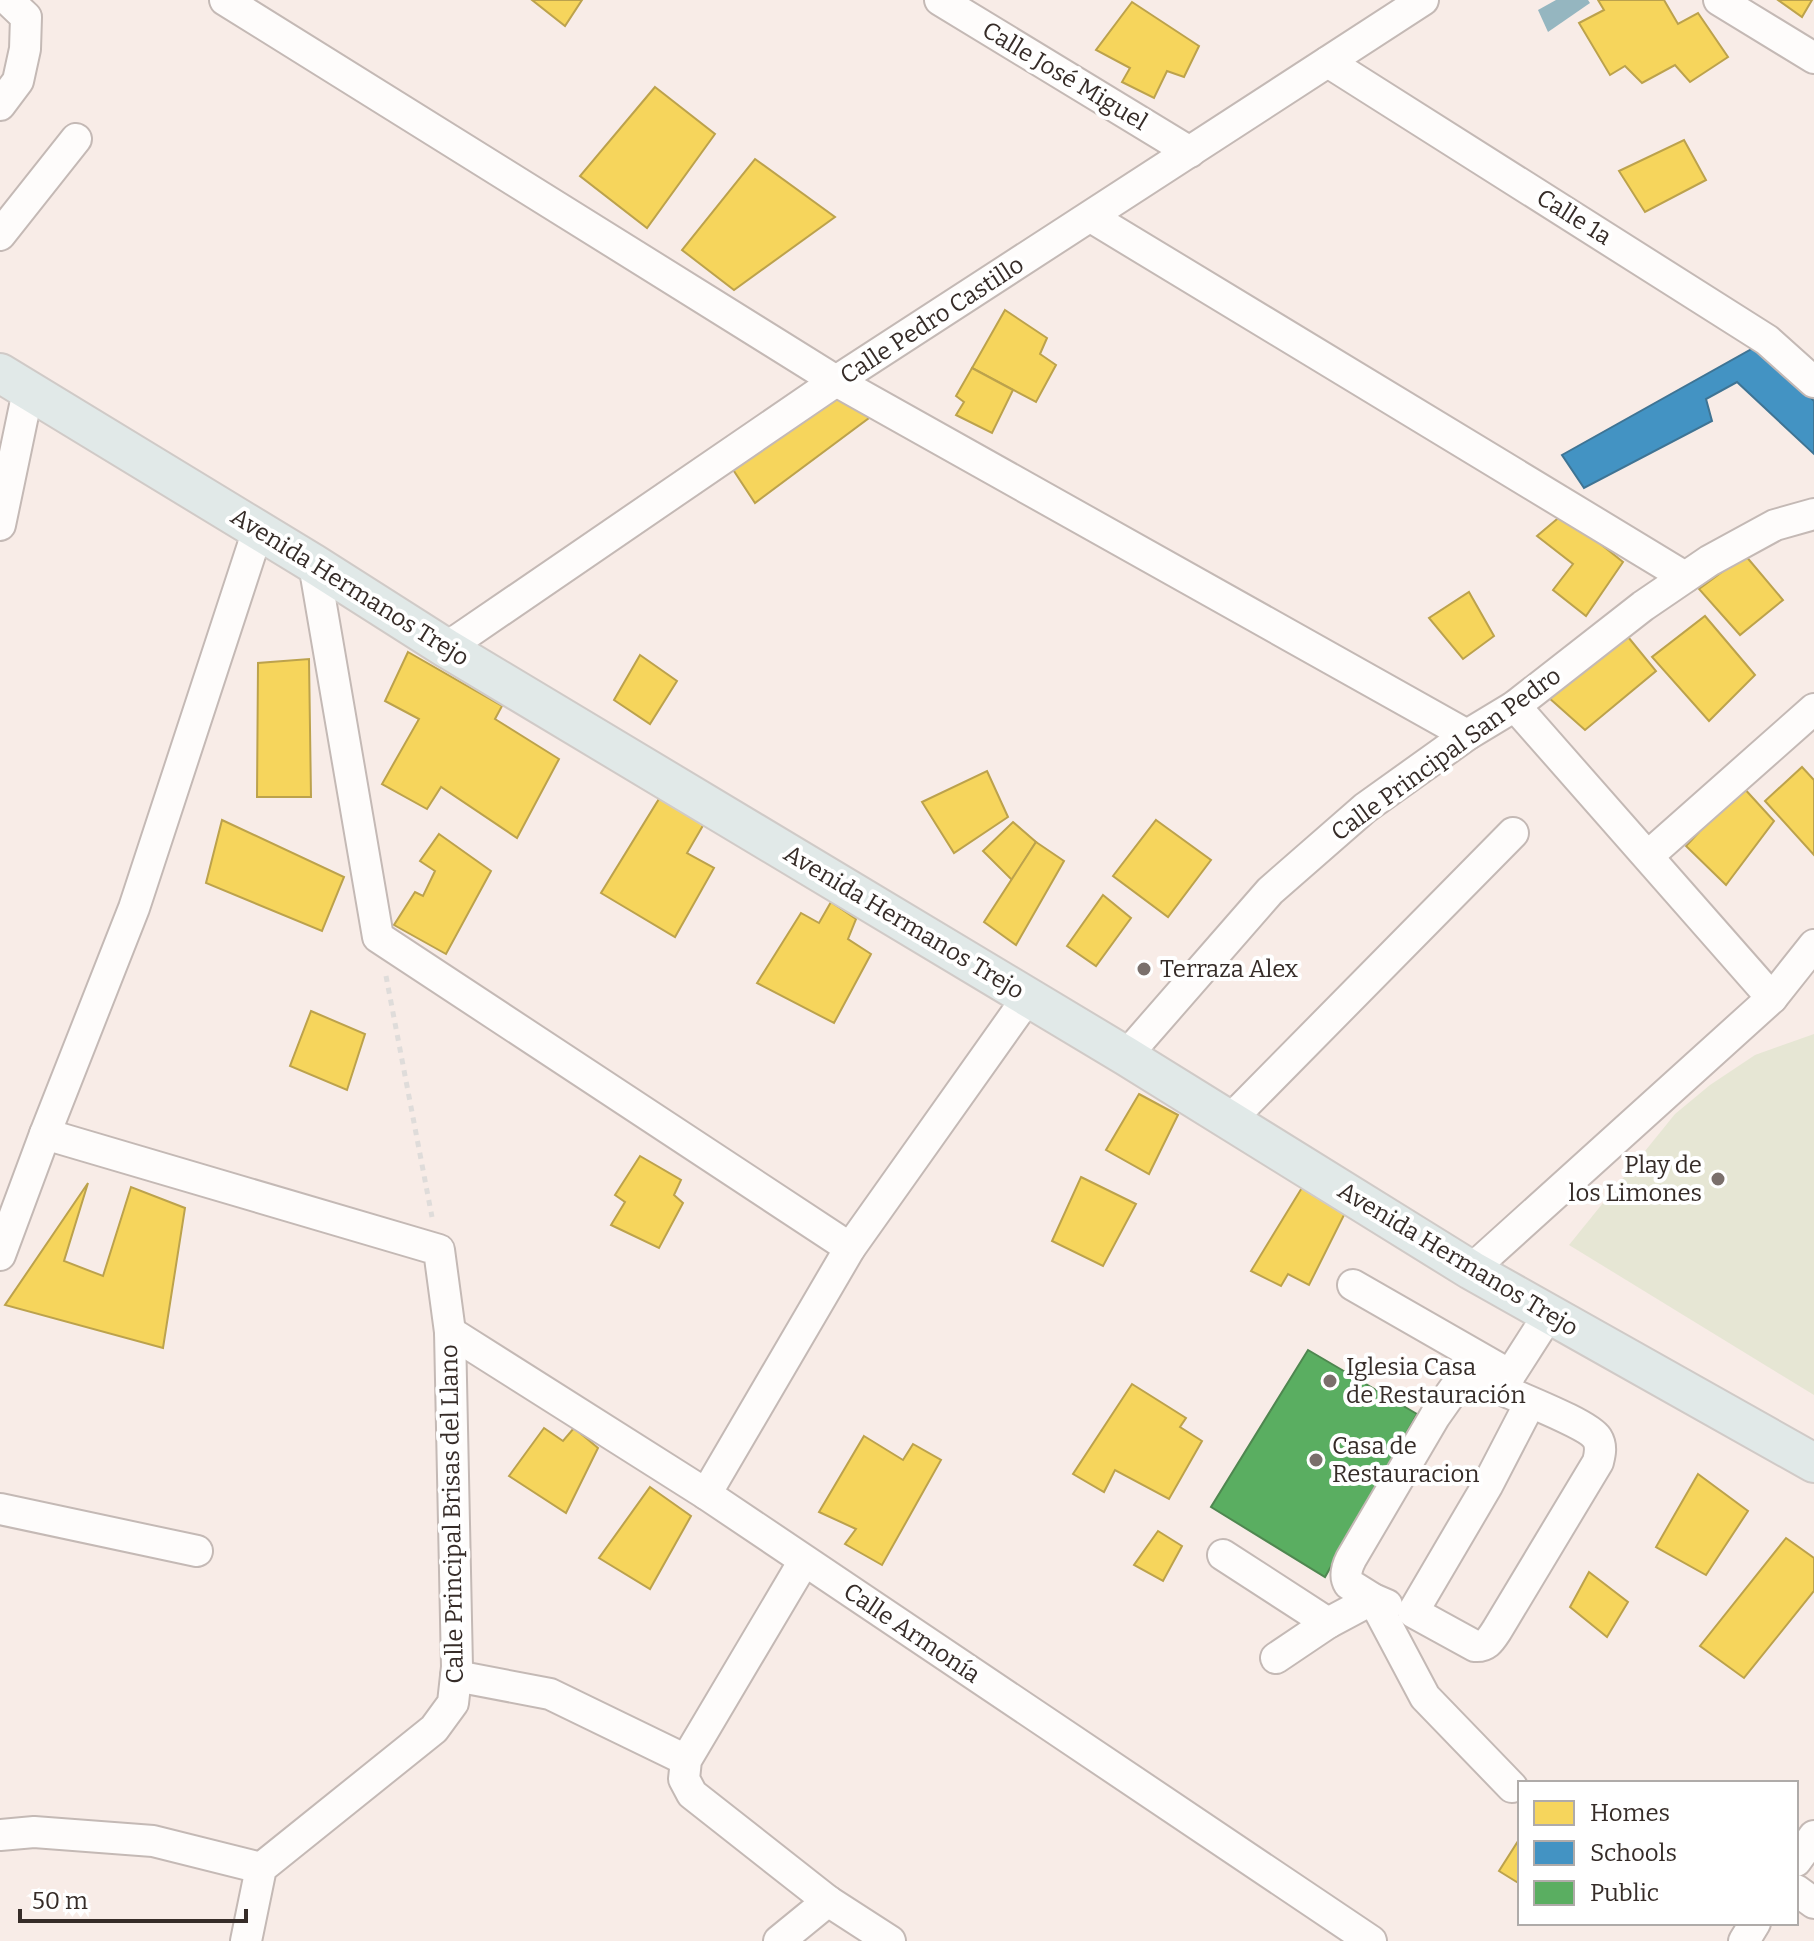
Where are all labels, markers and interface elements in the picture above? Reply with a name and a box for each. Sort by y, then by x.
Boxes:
street label: Calle José Miguel [977,16,1153,136]
street label: Calle 1a [1531,183,1617,251]
street label: Calle Pedro Castillo [835,250,1029,390]
street label: Avenida Hermanos Trejo [226,502,474,672]
street label: Calle Principal San Pedro [1326,661,1566,847]
street label: Avenida Hermanos Trejo [779,839,1029,1005]
place label: Terraza Alex [1160,955,1298,983]
marker: Terraza Alex [1135,960,1153,978]
place label: Play de los Limones [1569,1151,1702,1207]
marker: Play de los Limones [1709,1170,1727,1188]
street label: Avenida Hermanos Trejo [1333,1176,1583,1342]
street label: Calle Principal Brisas del Llano [435,1344,469,1684]
place label: Iglesia Casa de Restauración [1346,1353,1526,1409]
marker: Iglesia Casa de Restauración [1321,1372,1339,1390]
place label: Casa de Restauracion [1332,1432,1479,1488]
marker: Casa de Restauracion [1307,1451,1325,1469]
street label: Calle Armonía [838,1577,986,1689]
legend [1518,1781,1798,1925]
text: Homes [1590,1799,1670,1827]
text: Schools [1590,1839,1677,1867]
scale bar [20,1873,246,1923]
text: Public [1590,1879,1659,1907]
text: 50 m [32,1887,88,1915]

